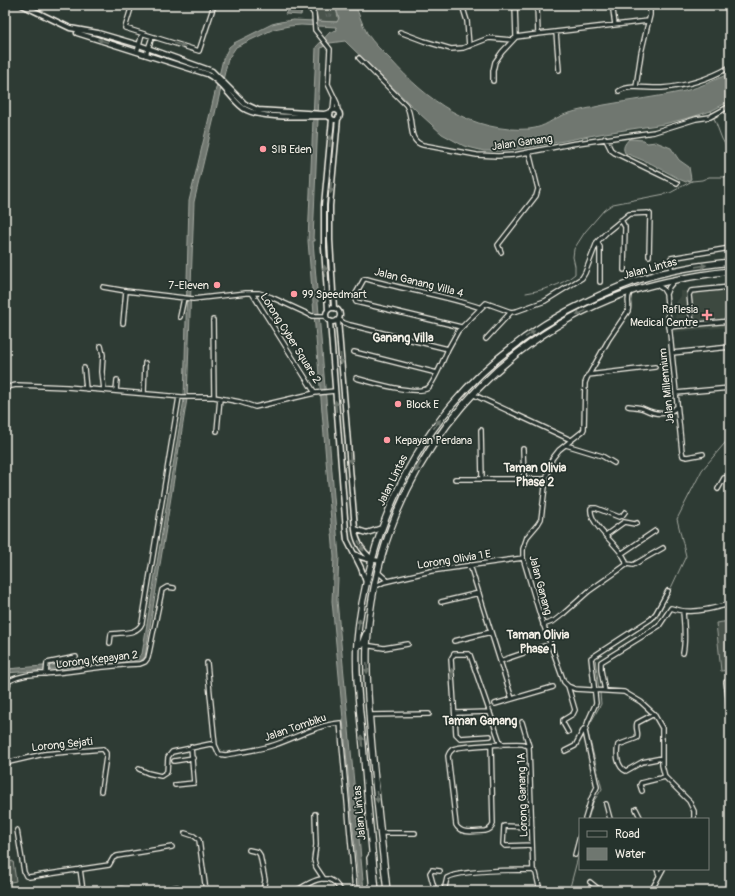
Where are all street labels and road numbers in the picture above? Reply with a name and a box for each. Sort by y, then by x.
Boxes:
street label: Jalan Ganang [491,132,554,153]
street label: Jalan Lintas [622,255,678,282]
street label: Jalan Ganang Villa 4 [373,265,465,300]
street label: Lorong Cyber Square 2 [257,291,324,386]
street label: Jalan Millennium [656,347,677,424]
street label: Jalan Lintas [375,453,410,508]
street label: Lorong Olivia 1 E [416,547,492,572]
street label: Jalan Ganang [526,554,555,617]
street label: Lorong Kepayan 2 [55,648,139,671]
street label: Jalan Tombiku [262,711,328,744]
street label: Lorong Sejati [31,735,93,754]
street label: Lorong Ganang 1A [515,753,530,837]
street label: Jalan Lintas [351,785,368,841]

